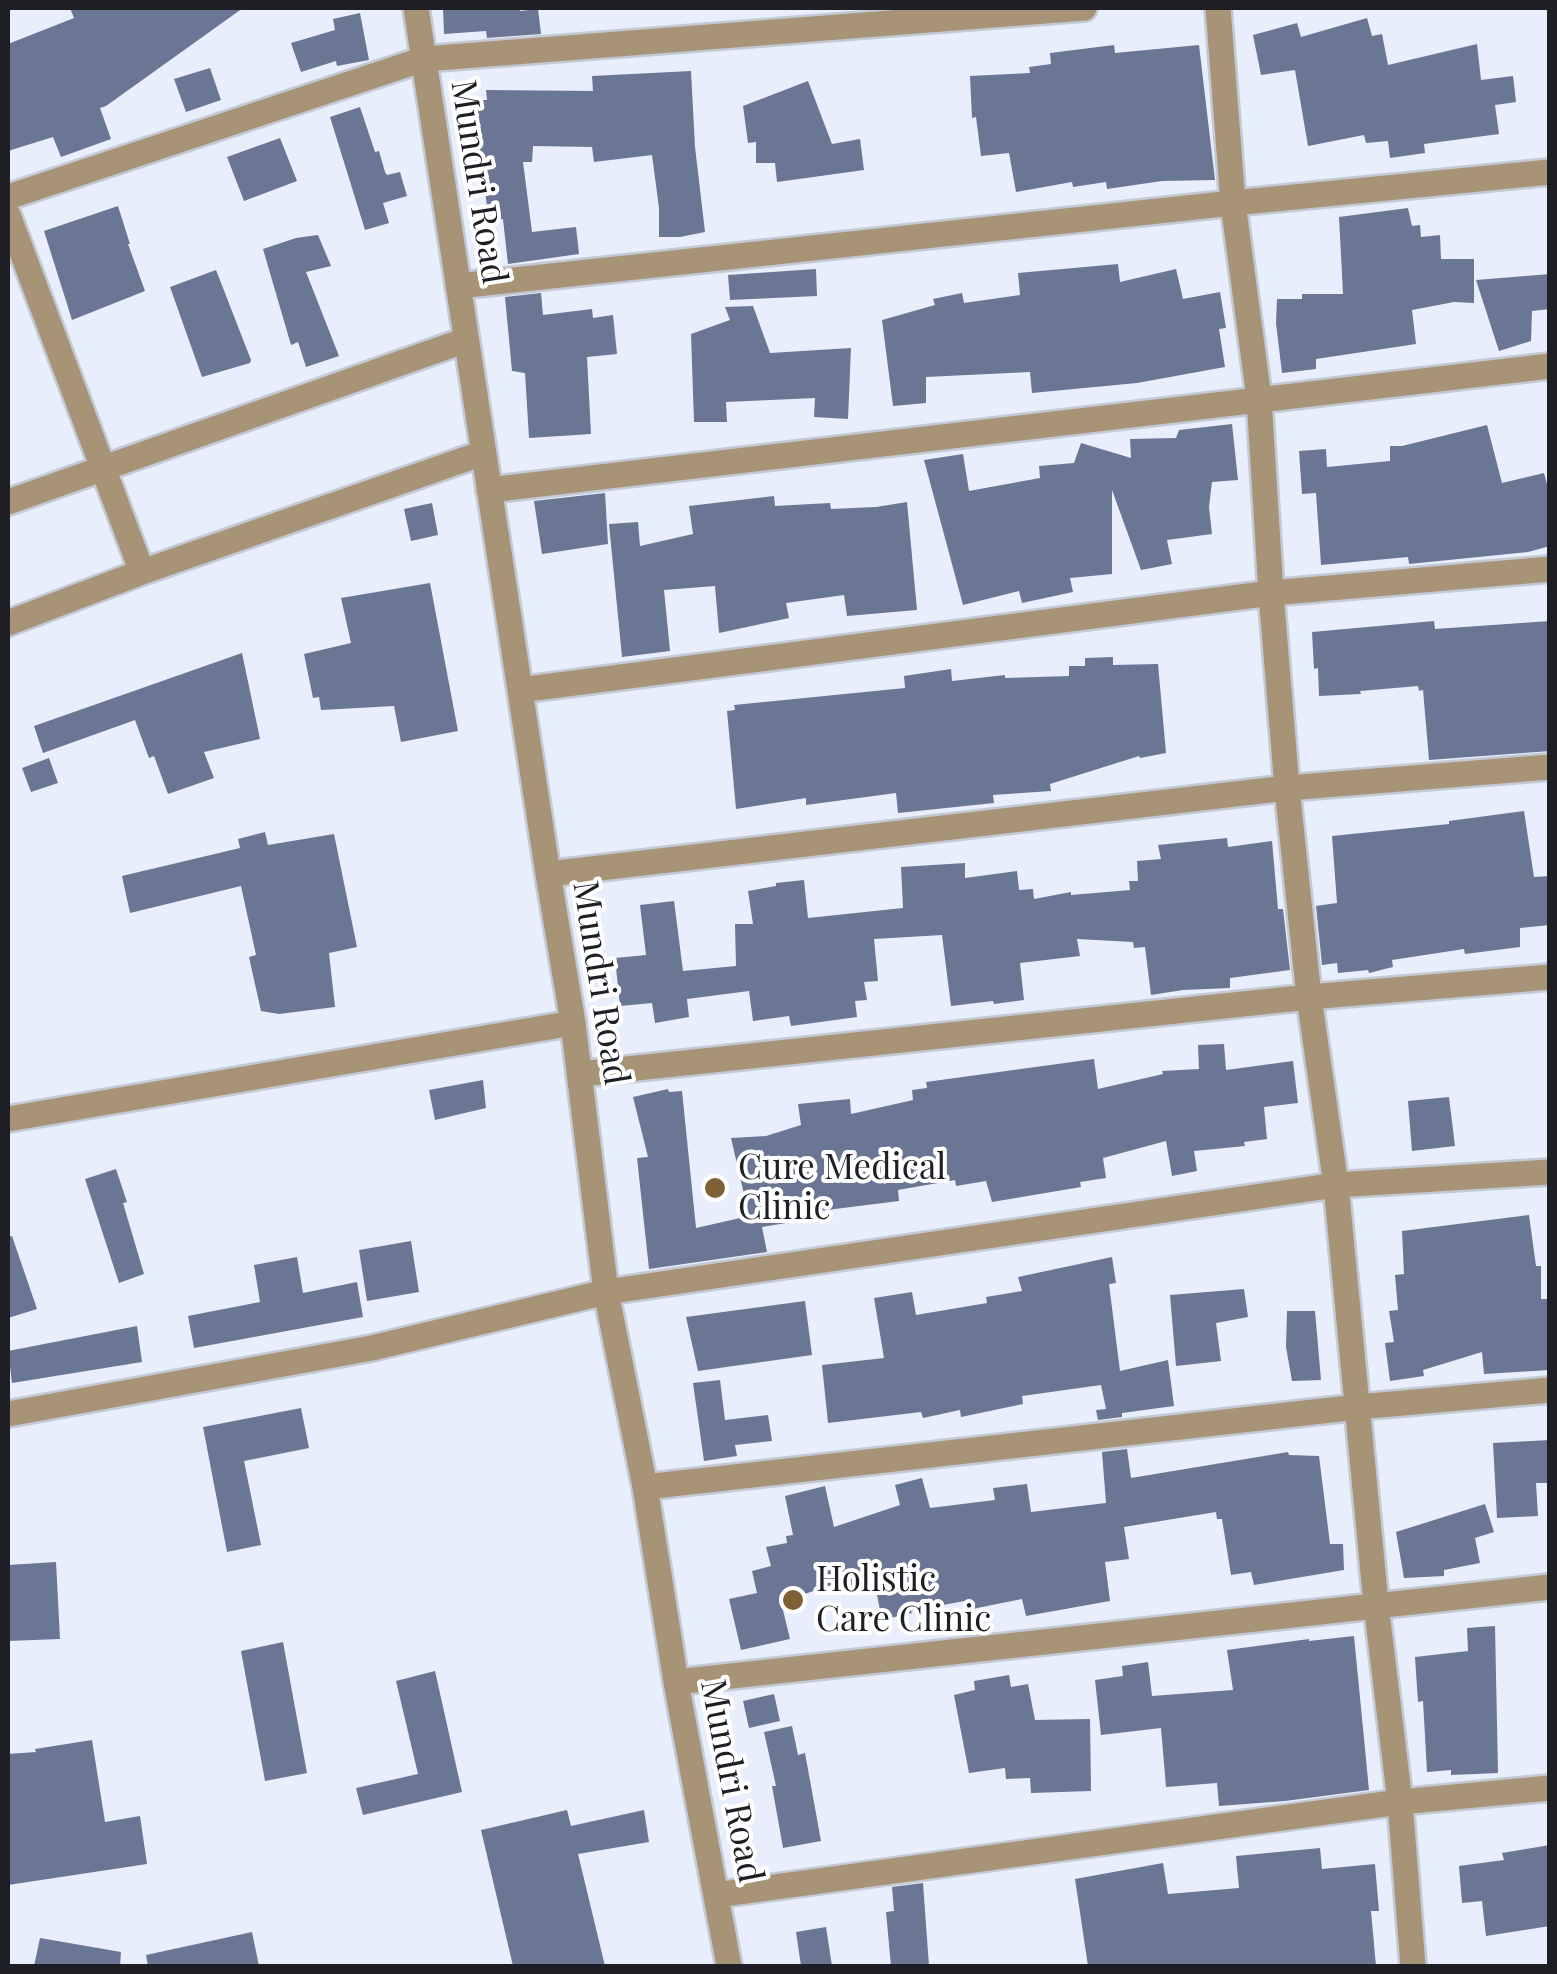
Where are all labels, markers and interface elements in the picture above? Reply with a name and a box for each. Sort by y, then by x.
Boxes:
street label: Mundri Road [441,77,515,287]
street label: Mundri Road [563,878,637,1088]
place label: Cure Medical Clinic [738,1147,946,1229]
marker: Cure Medical Clinic [702,1175,728,1201]
place label: Holistic Care Clinic [816,1559,991,1641]
marker: Holistic Care Clinic [780,1587,806,1613]
street label: Mundri Road [691,1676,771,1886]

